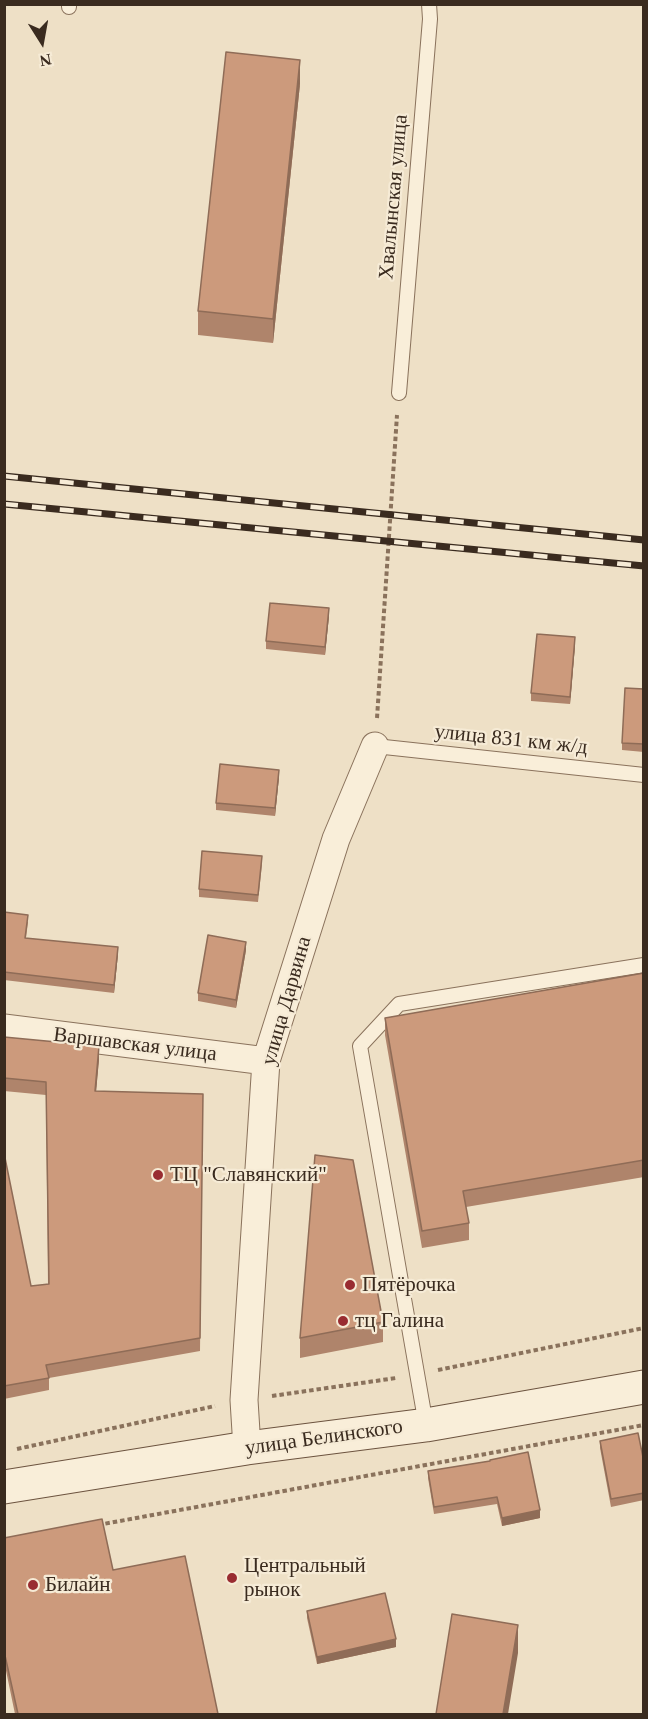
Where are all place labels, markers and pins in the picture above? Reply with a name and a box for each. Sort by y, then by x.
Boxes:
place label: ТЦ "Славянский" [170,1162,327,1188]
marker: ТЦ "Славянский" [151,1168,165,1182]
place label: Пятёрочка [362,1272,456,1298]
marker: Пятёрочка [343,1278,357,1292]
place label: тц Галина [355,1308,444,1334]
marker: тц Галина [336,1314,350,1328]
place label: Центральный рынок [244,1553,366,1603]
marker: Центральный рынок [225,1571,239,1585]
place label: Билайн [45,1572,111,1598]
marker: Билайн [26,1578,40,1592]

